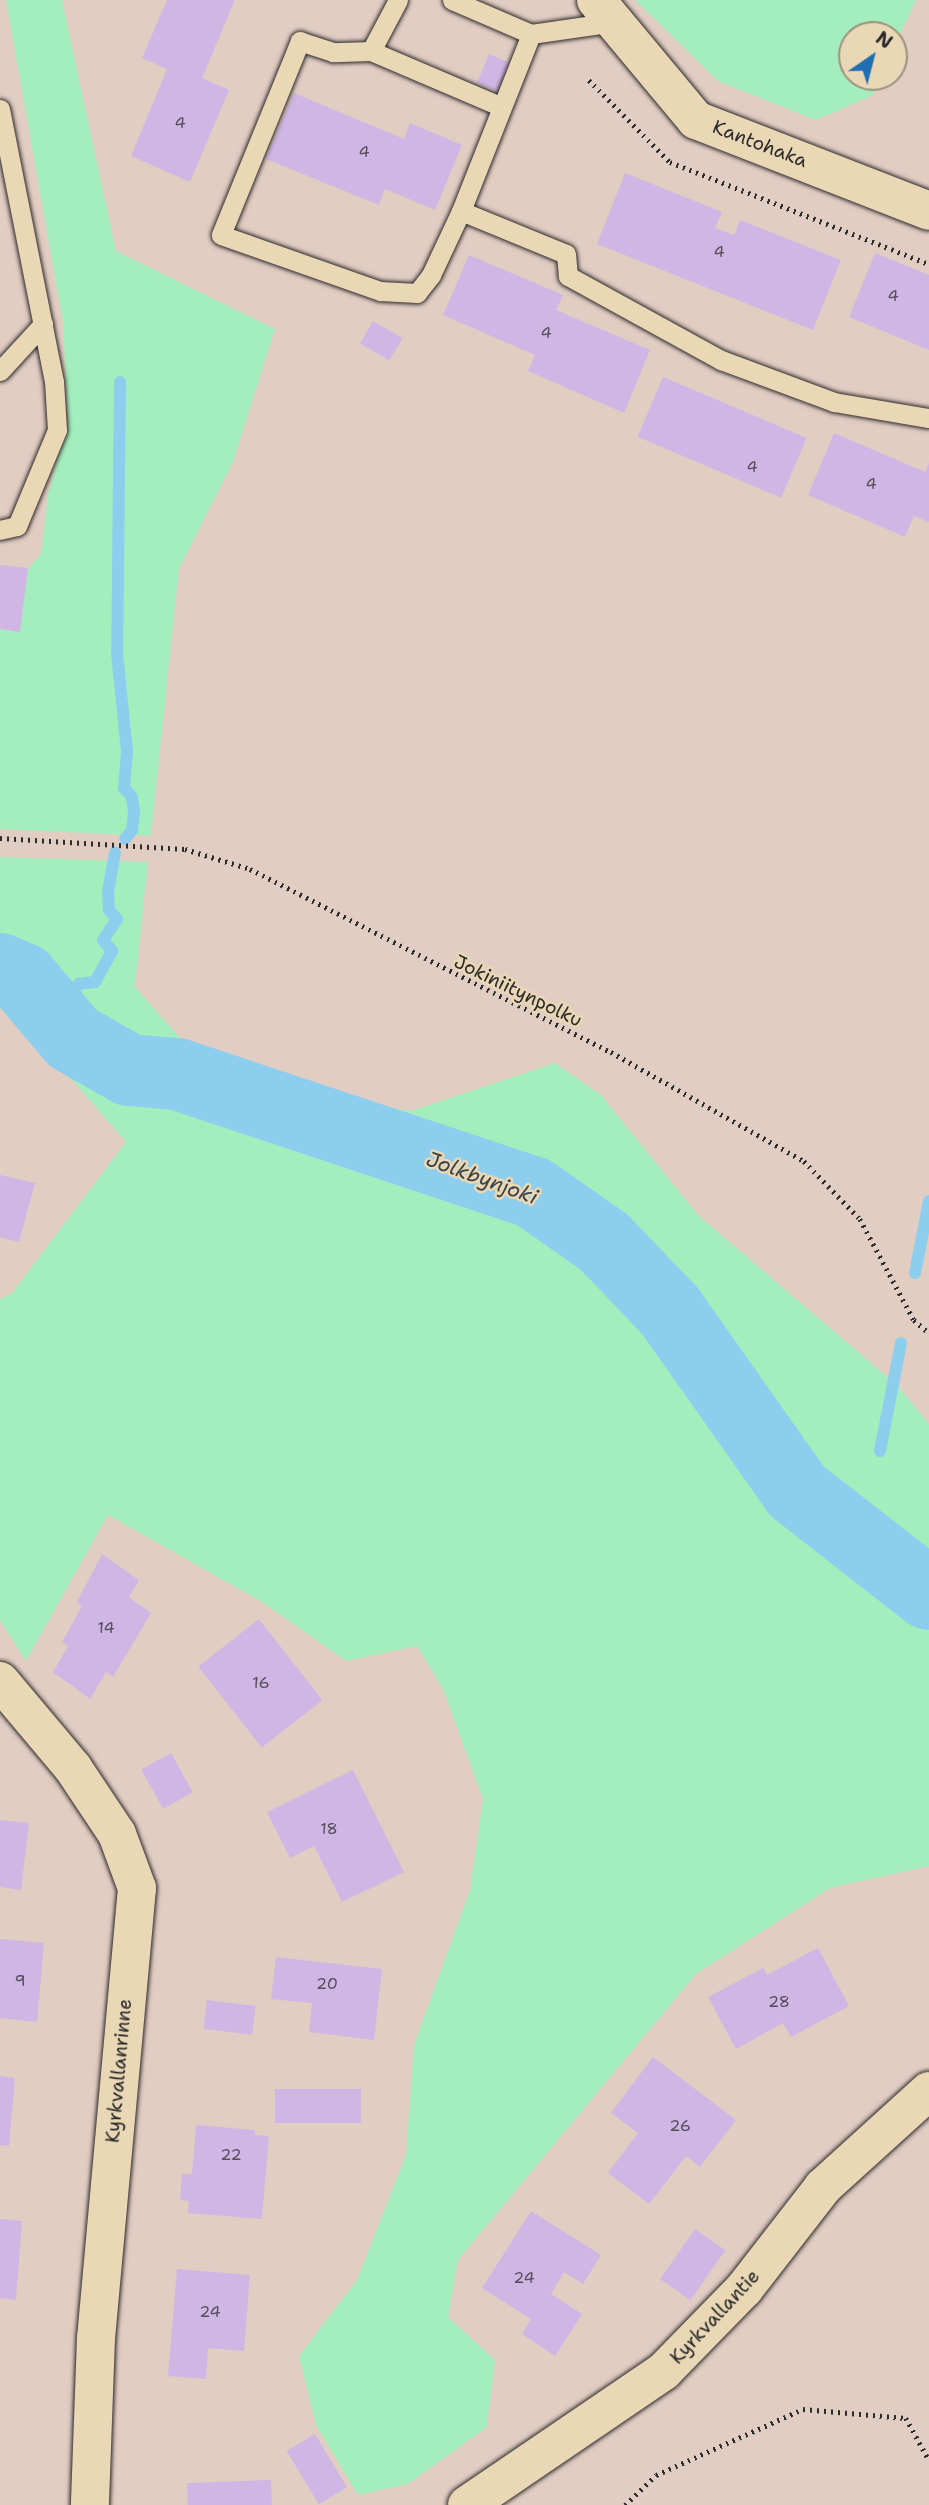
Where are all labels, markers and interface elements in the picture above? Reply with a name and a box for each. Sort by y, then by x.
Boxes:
north arrow [838,21,908,91]
text: N [871,25,898,55]
house number: 4 [174,113,186,133]
street label: Kantohaka [709,115,811,173]
house number: 4 [358,142,370,162]
house number: 4 [713,242,725,262]
house number: 4 [887,286,899,306]
house number: 4 [540,323,552,343]
house number: 4 [746,457,758,477]
house number: 4 [865,474,877,494]
street label: Jokiniitynpolku [450,950,586,1032]
water label: Jolkbynjoki [423,1146,541,1210]
house number: 14 [97,1618,115,1638]
house number: 16 [252,1673,270,1693]
house number: 18 [320,1819,338,1839]
house number: 9 [14,1971,26,1991]
house number: 20 [316,1974,338,1994]
house number: 28 [768,1992,790,2012]
street label: Kyrkvallanrinne [101,1998,137,2144]
house number: 26 [669,2116,691,2136]
house number: 22 [220,2145,242,2165]
street label: Kyrkvallantie [665,2265,765,2369]
house number: 24 [513,2268,535,2288]
house number: 24 [199,2302,221,2322]

